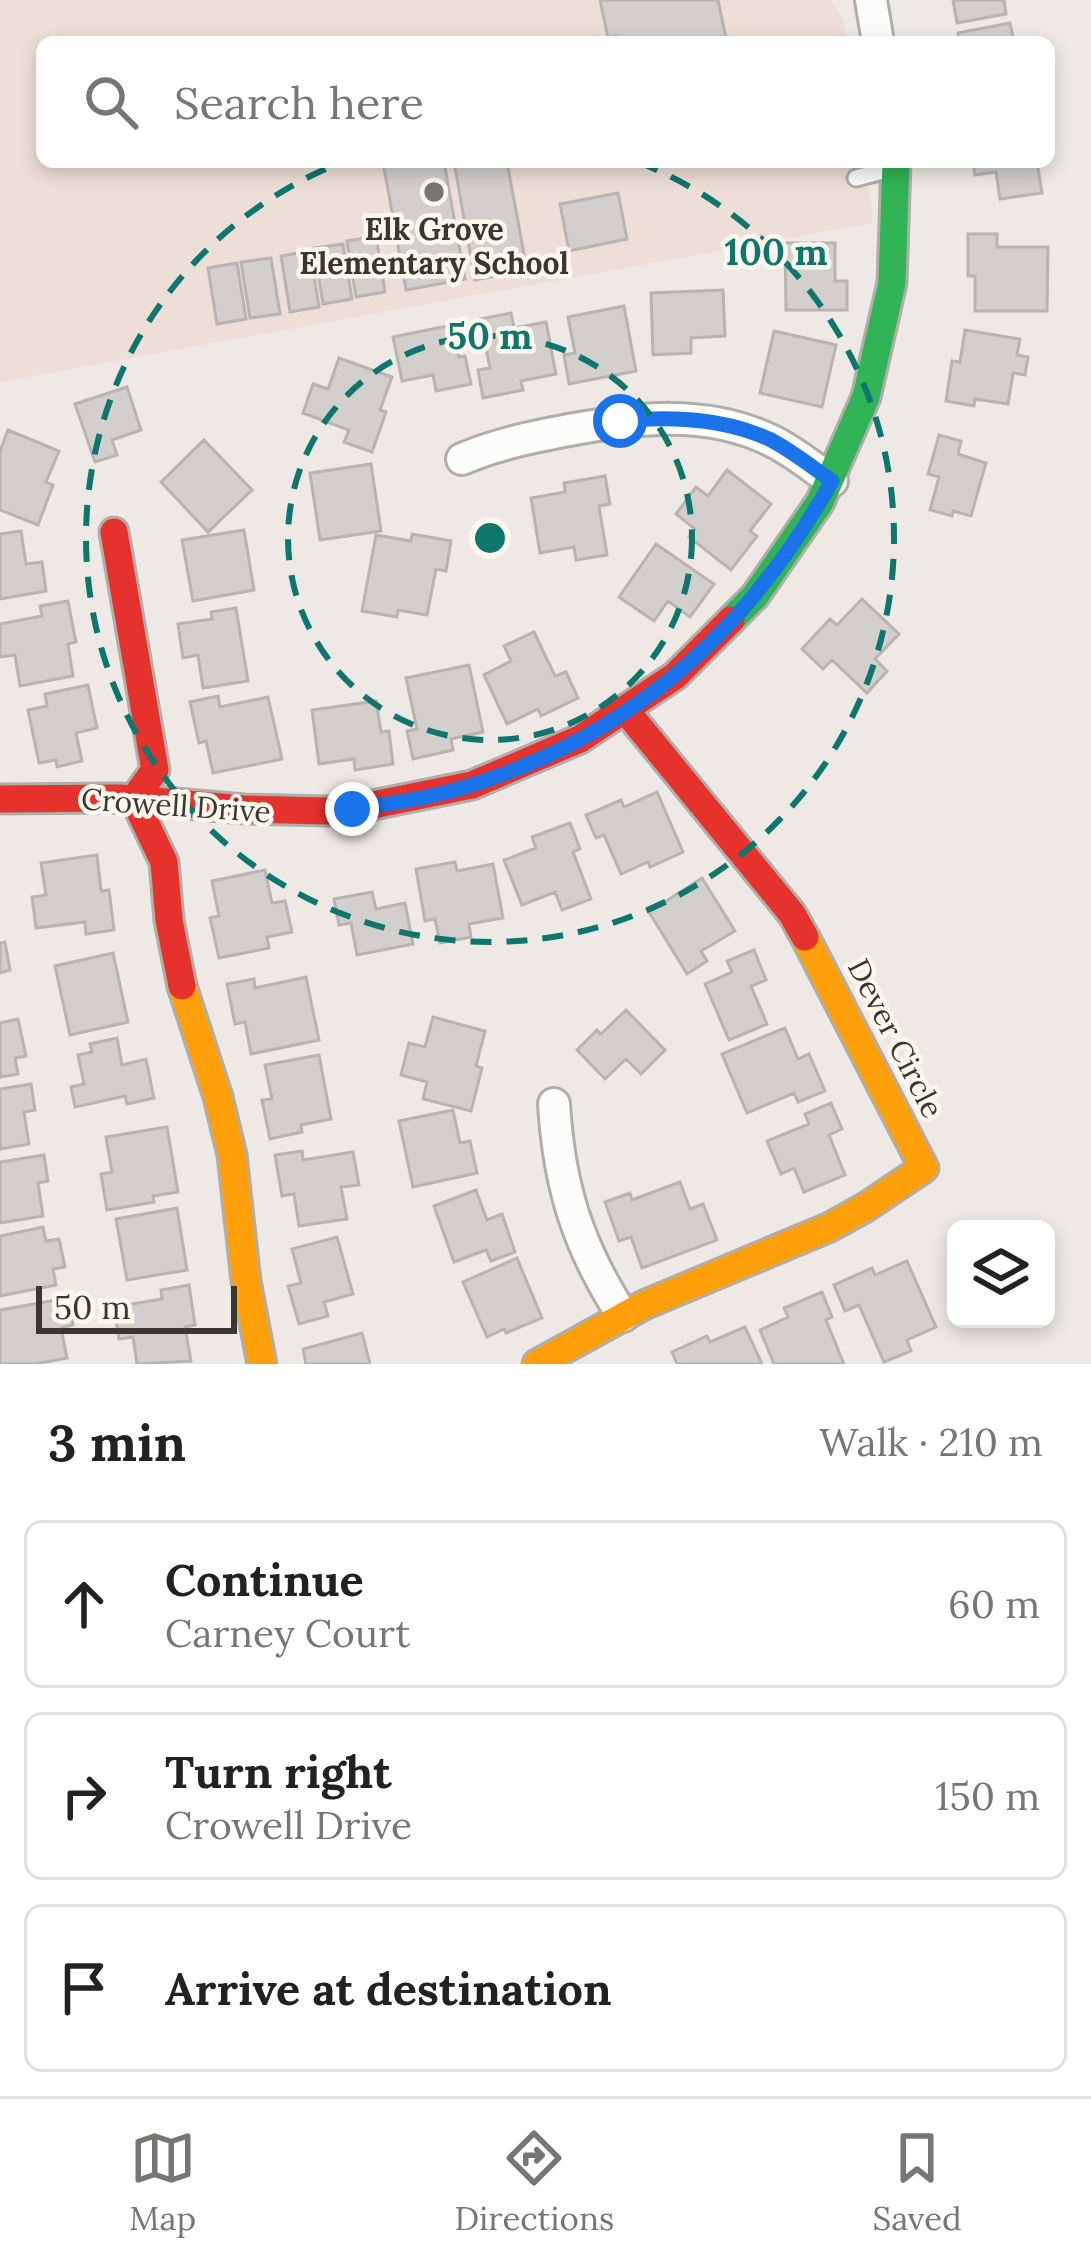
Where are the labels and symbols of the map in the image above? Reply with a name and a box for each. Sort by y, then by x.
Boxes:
marker: Elk Grove Elementary School [421,179,447,205]
place label: Elk Grove Elementary School [299,210,569,283]
text: 100 m [725,229,828,275]
text: 50 m [448,313,532,359]
route start [593,394,647,448]
centre of rings [469,517,511,559]
street label: Crowell Drive [80,779,272,831]
route end [325,782,379,836]
street label: Dever Circle [840,952,952,1124]
scale bar [36,1280,237,1333]

